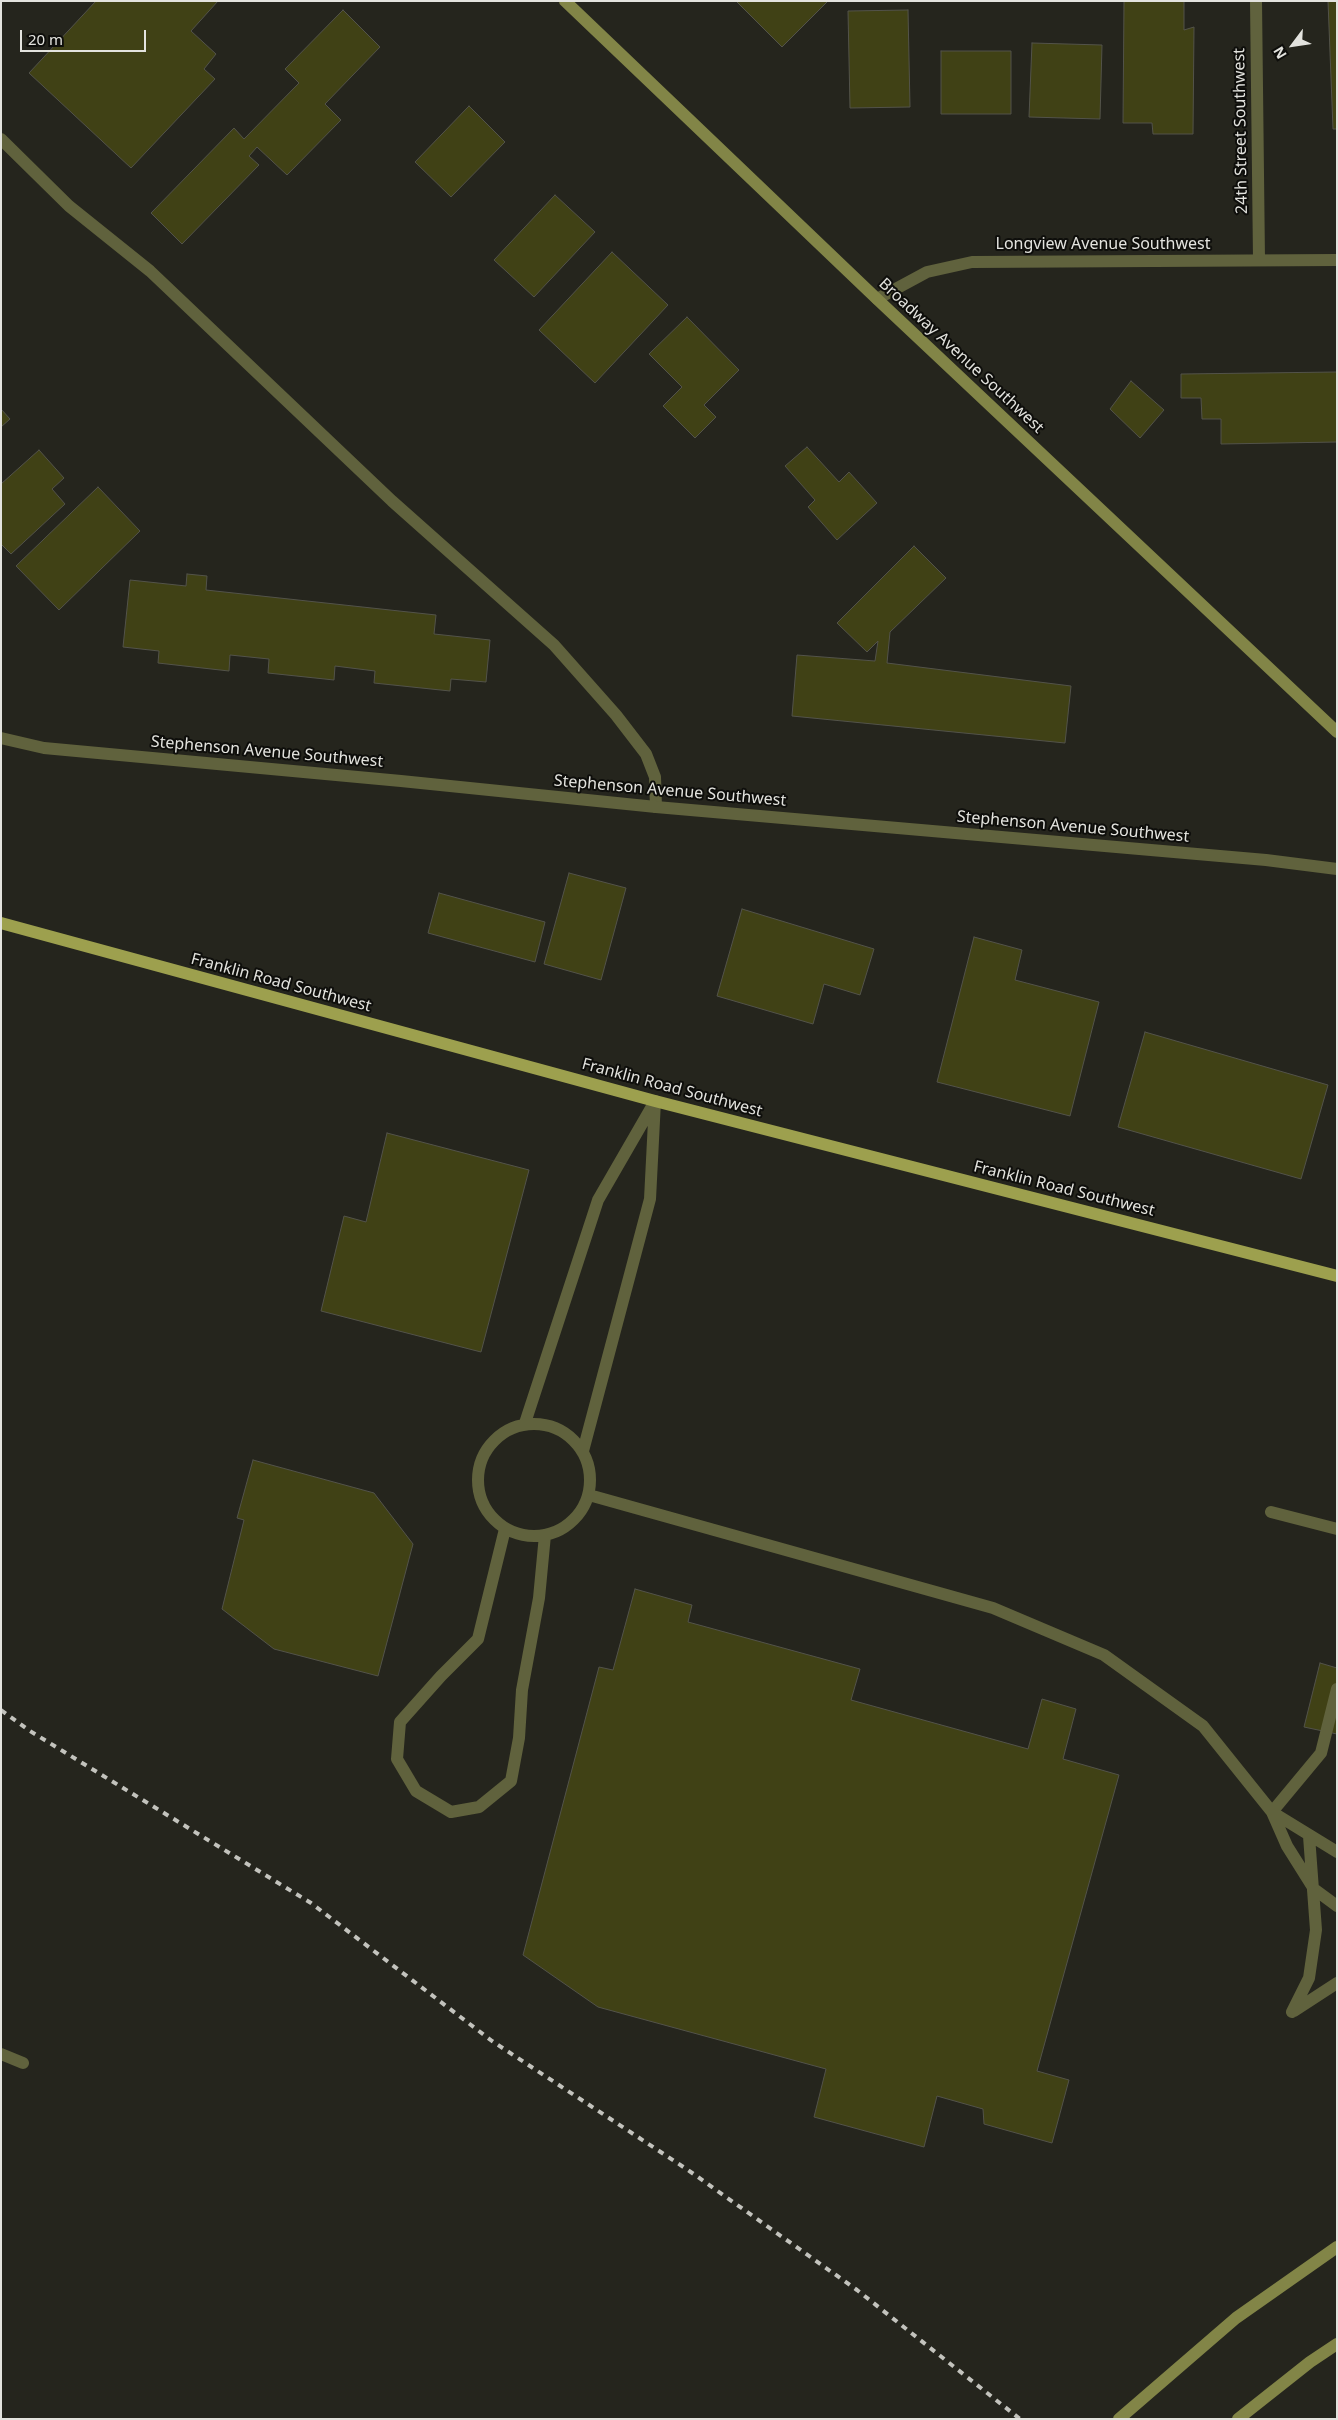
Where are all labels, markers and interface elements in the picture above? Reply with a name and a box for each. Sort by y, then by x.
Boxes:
scale bar [22,20,149,52]
north arrow [1268,20,1318,70]
text: 20 m [28,29,63,49]
text: N [1269,43,1291,63]
street label: 24th Street Southwest [1230,48,1252,214]
street label: Longview Avenue Southwest [996,234,1210,254]
street label: Broadway Avenue Southwest [875,274,1047,438]
street label: Stephenson Avenue Southwest [150,732,384,772]
street label: Stephenson Avenue Southwest [553,771,787,811]
street label: Stephenson Avenue Southwest [956,807,1190,847]
street label: Franklin Road Southwest [189,950,373,1016]
street label: Franklin Road Southwest [580,1055,764,1121]
street label: Franklin Road Southwest [971,1157,1157,1221]

